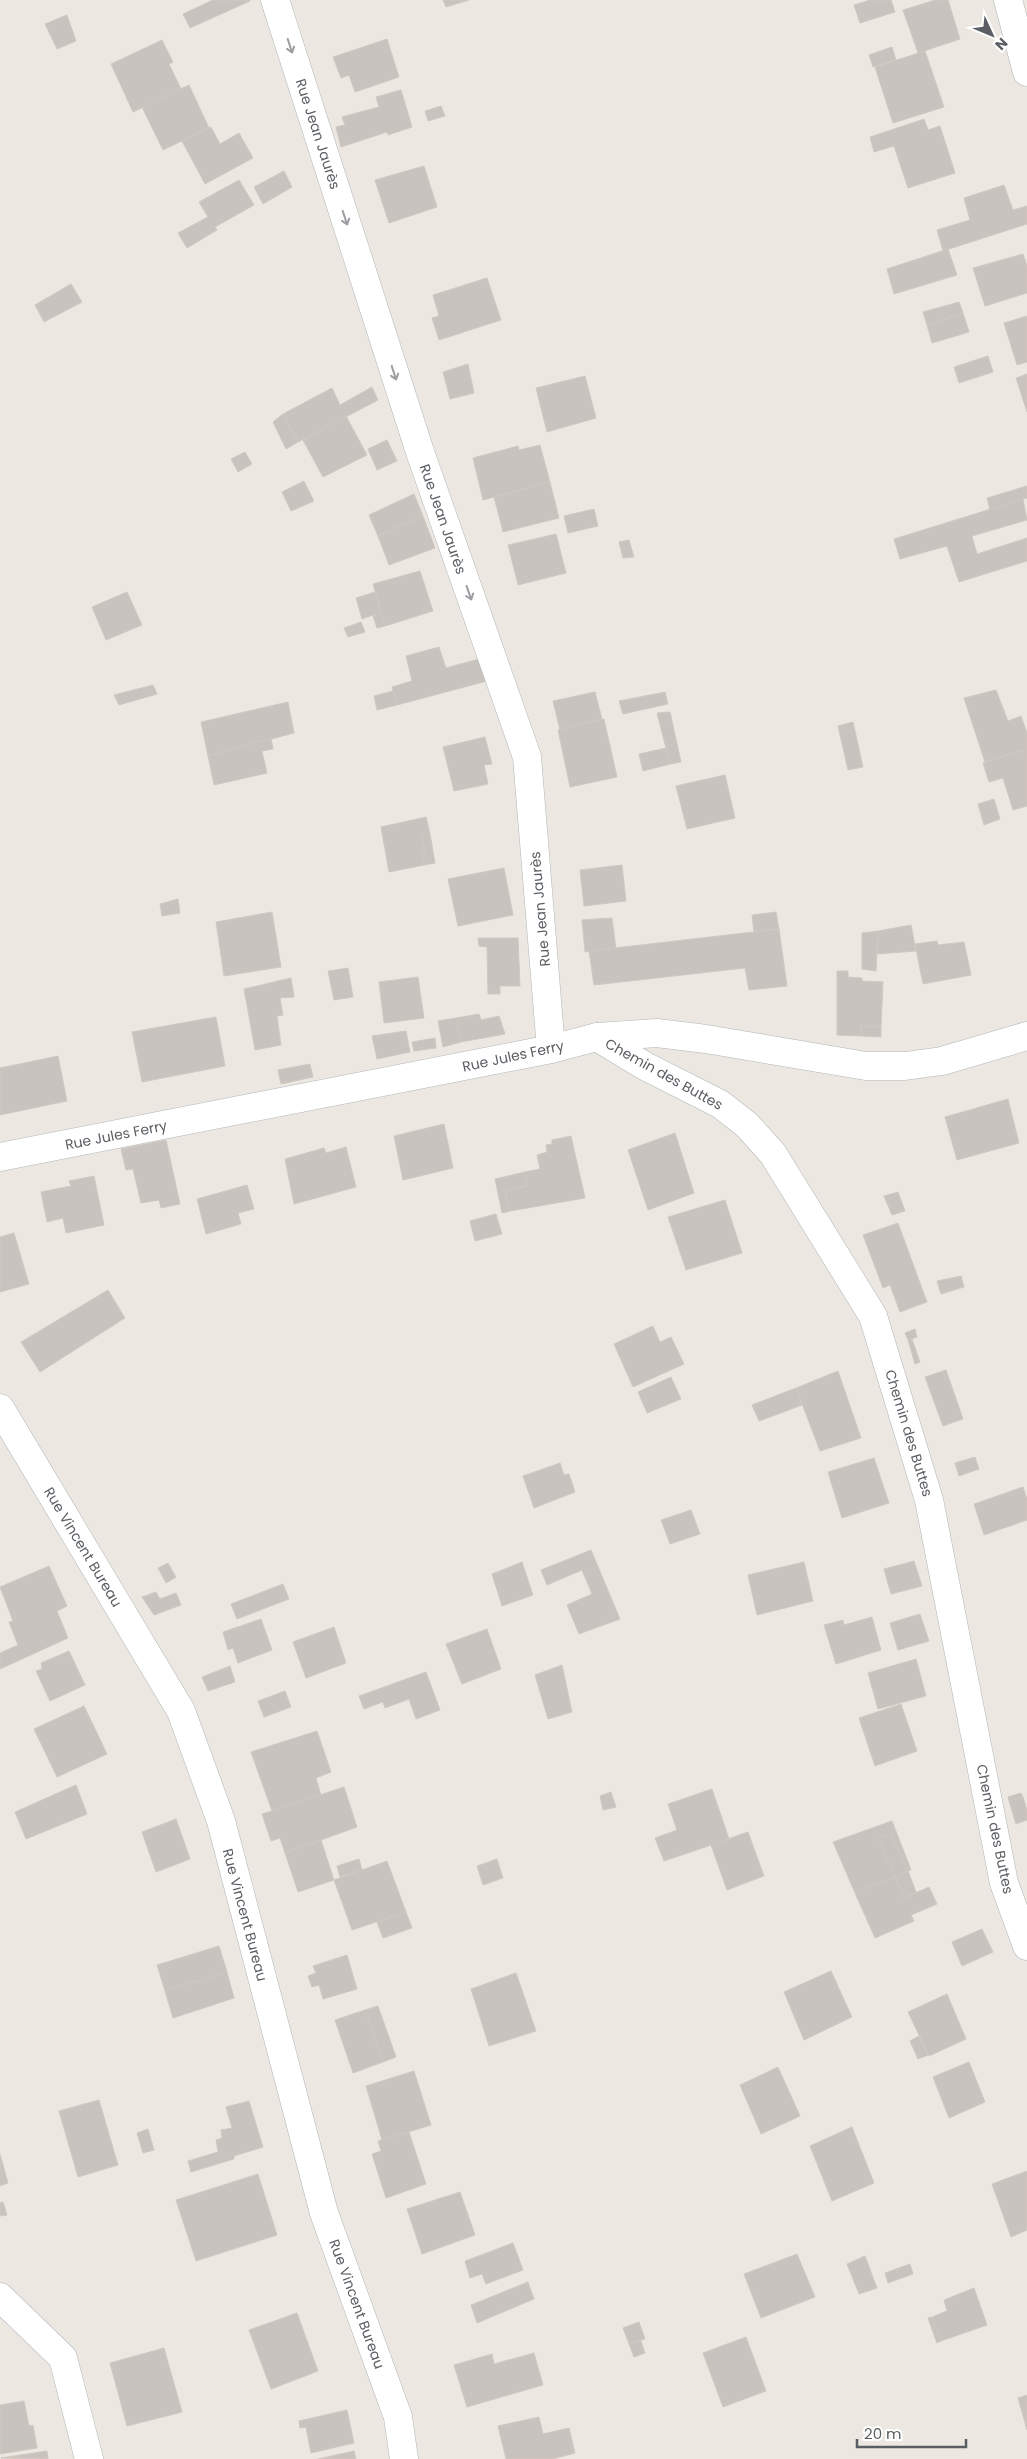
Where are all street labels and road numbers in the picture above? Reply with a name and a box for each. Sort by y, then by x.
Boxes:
street label: Rue Jean Jaurès [291,76,345,192]
street label: Rue Jean Jaurès [415,461,471,577]
street label: Rue Jean Jaurès [525,851,555,967]
street label: Chemin des Buttes [601,1033,727,1115]
street label: Rue Jules Ferry [460,1035,566,1077]
street label: Rue Jules Ferry [63,1115,169,1155]
street label: Chemin des Buttes [880,1367,938,1499]
street label: Rue Vincent Bureau [39,1483,127,1611]
street label: Chemin des Buttes [972,1762,1018,1896]
street label: Rue Vincent Bureau [218,1846,272,1984]
street label: Rue Vincent Bureau [324,2236,390,2372]

